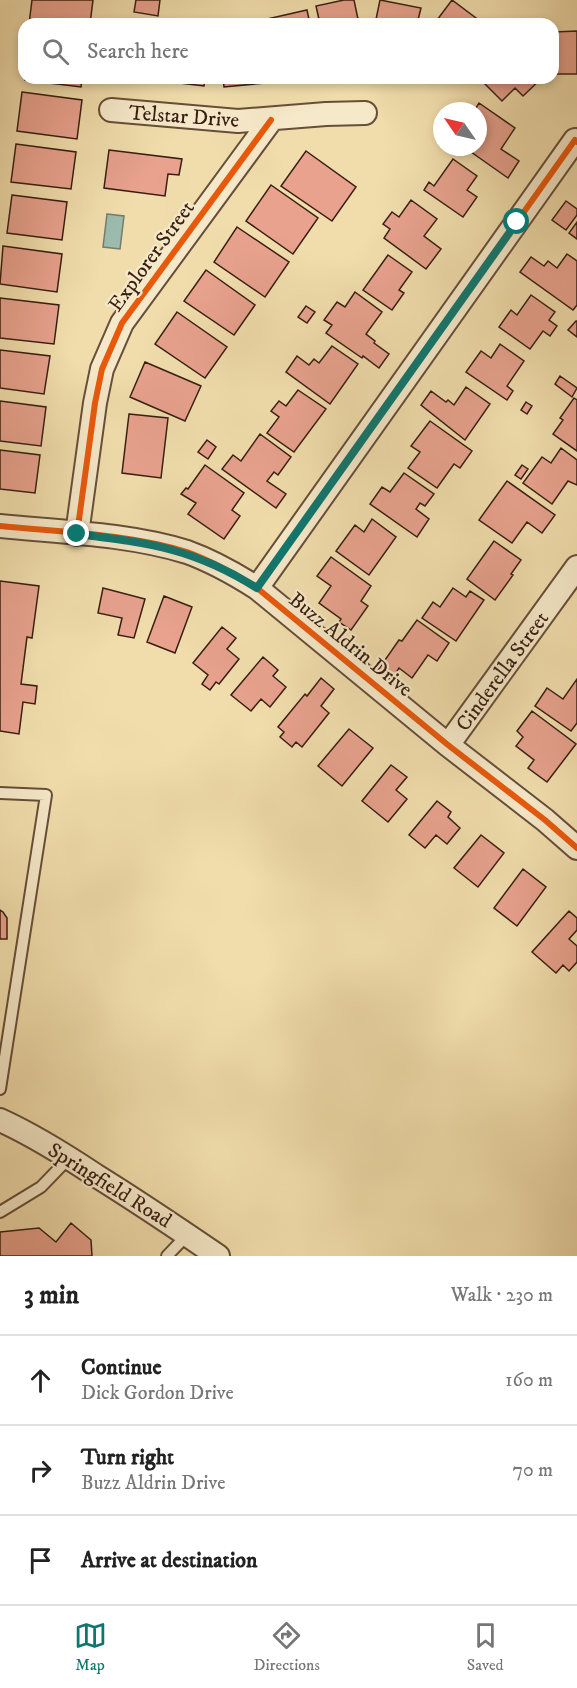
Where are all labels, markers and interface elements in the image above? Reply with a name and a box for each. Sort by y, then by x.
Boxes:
search box [18,18,559,84]
icon: search [39,35,72,68]
text: Search here [87,38,189,65]
street label: Telstar Drive [128,100,240,134]
north arrow [433,102,487,156]
street label: Explorer Street [103,196,201,317]
route start [503,208,529,234]
route end [63,520,89,546]
street label: Buzz Aldrin Drive [283,587,418,703]
street label: Cinderella Street [451,606,555,737]
street label: Springfield Road [43,1137,177,1235]
text: 3 min [24,1279,79,1312]
text: Walk · 230 m [451,1283,553,1308]
text: Continue [81,1354,162,1381]
icon: ahead [24,1364,57,1397]
text: 160 m [505,1368,553,1393]
text: Dick Gordon Drive [81,1381,234,1406]
text: Turn right [81,1444,174,1471]
icon: right [24,1454,57,1487]
text: 70 m [512,1458,553,1483]
text: Buzz Aldrin Drive [81,1471,226,1496]
icon: arrive [24,1544,57,1577]
text: Arrive at destination [81,1547,258,1574]
tab: Map [74,1619,107,1675]
tab: Directions [254,1619,320,1675]
tab: Saved [467,1619,504,1675]

